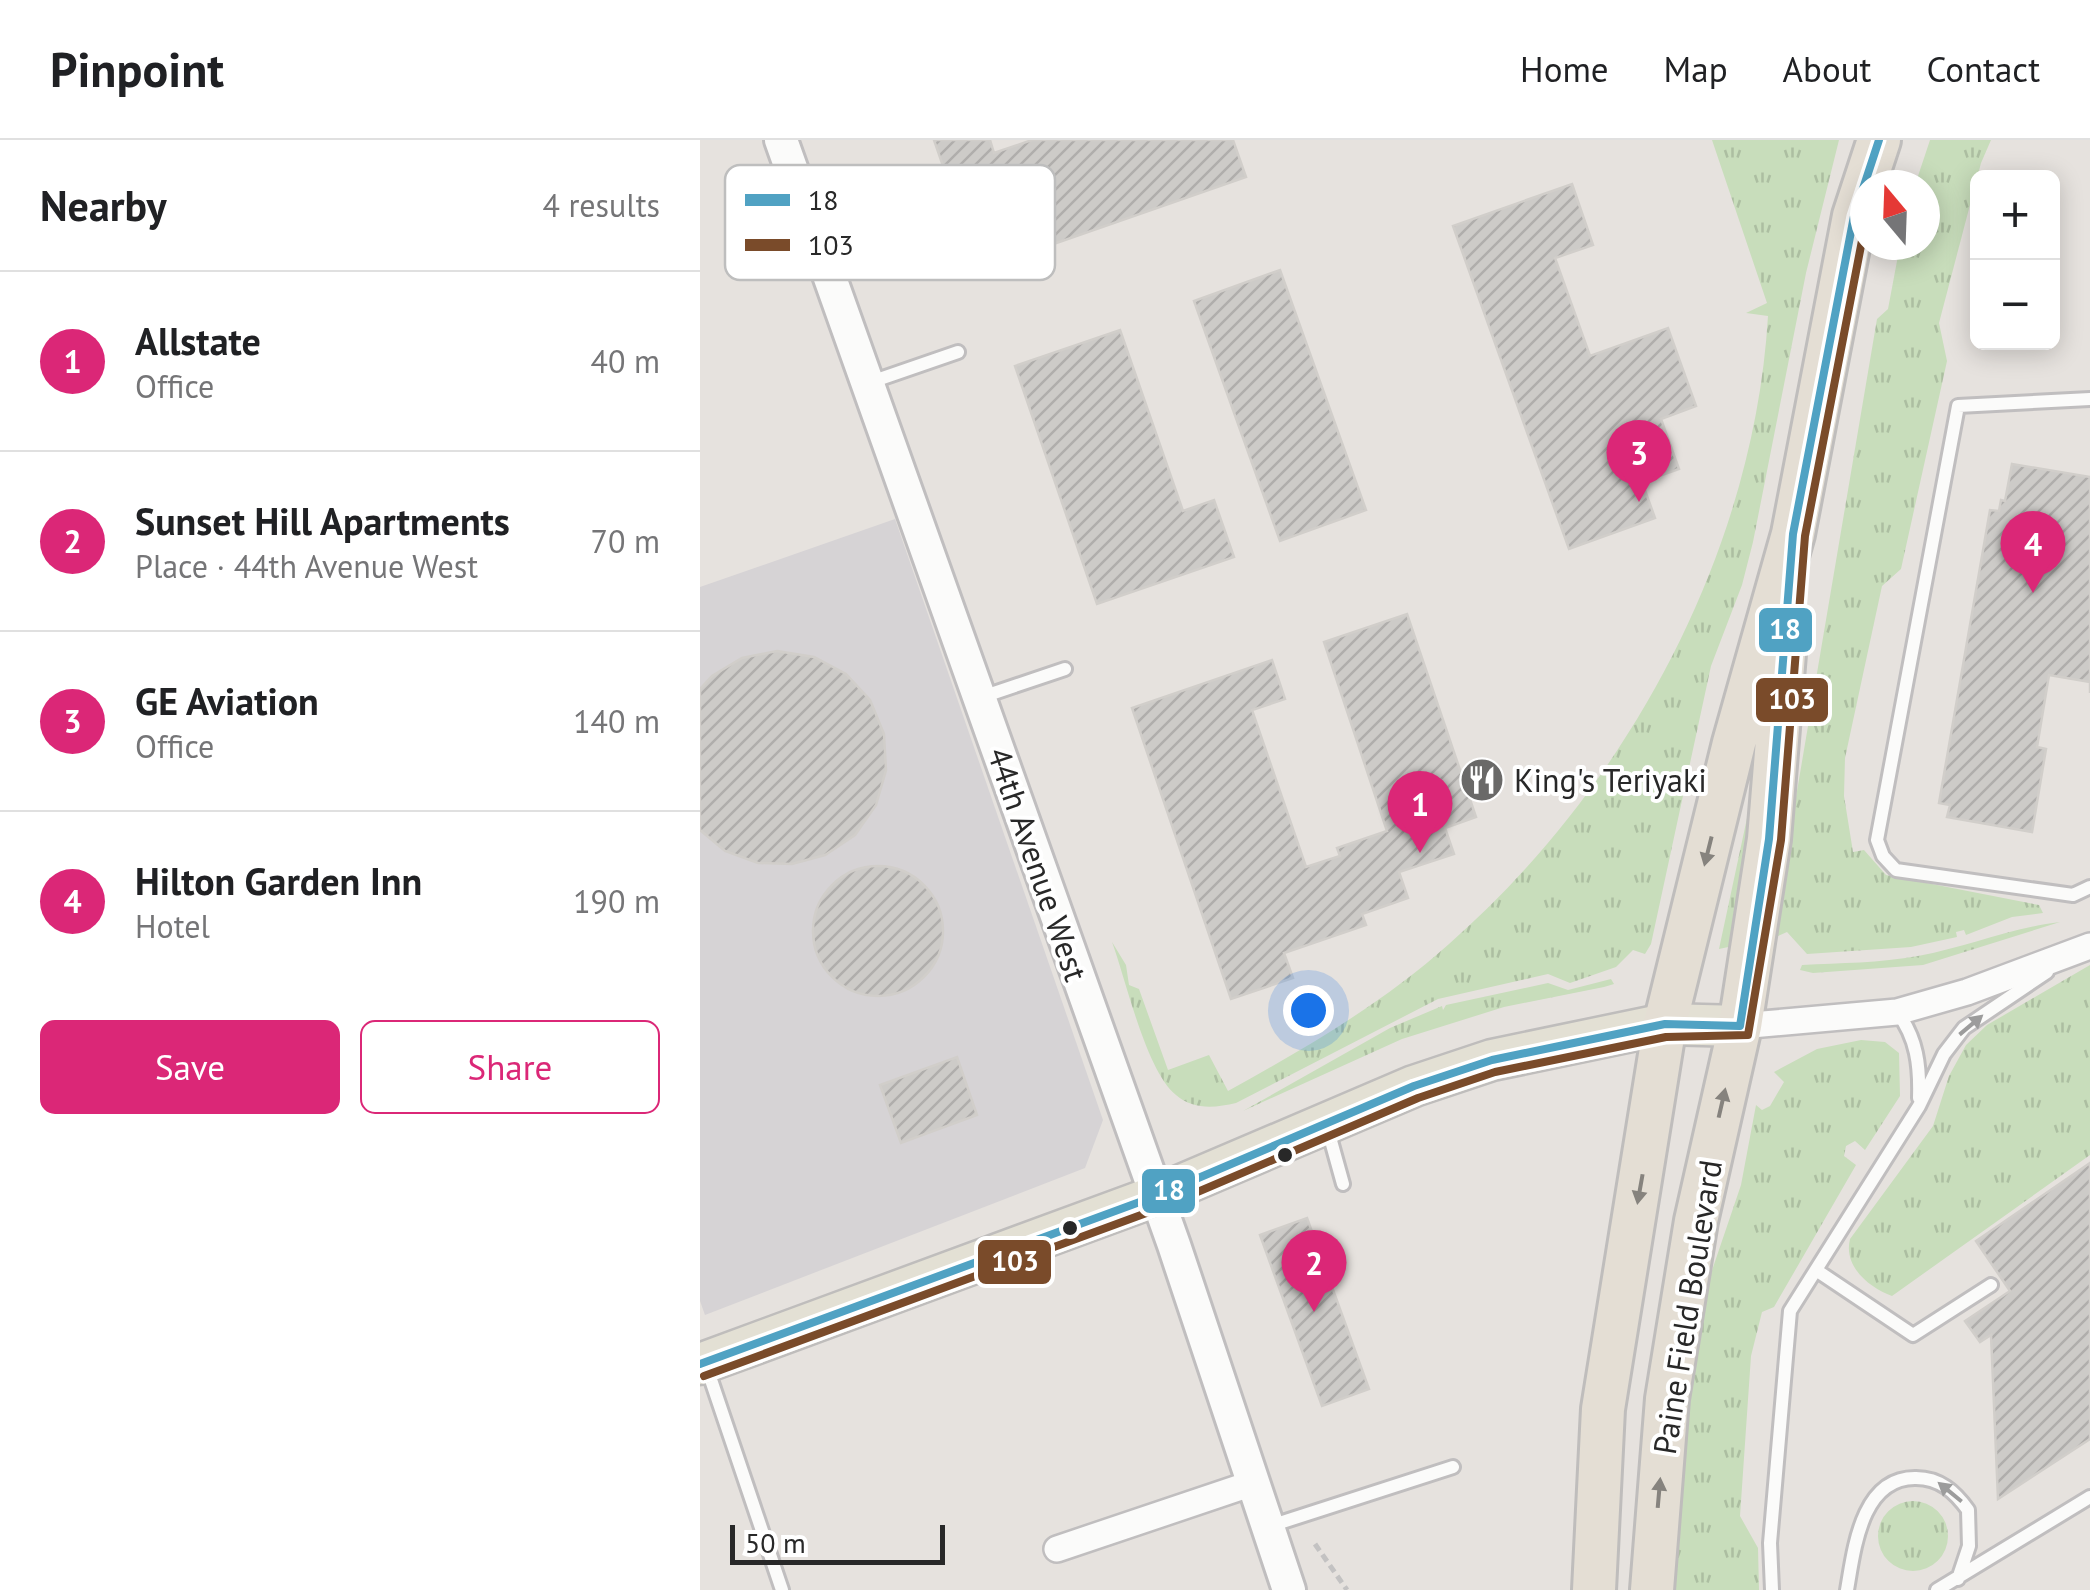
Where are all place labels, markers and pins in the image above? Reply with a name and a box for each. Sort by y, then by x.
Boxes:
pin: 3 [1606,420,1672,502]
pin: 4 [2000,510,2066,593]
restaurant icon: King's Teriyaki [1459,757,1505,803]
place label: King's Teriyaki [1514,759,1707,801]
pin: 1 [1388,770,1452,853]
unlabelled marker [1275,1145,1295,1165]
unlabelled marker [1060,1218,1080,1238]
pin: 2 [1282,1230,1346,1312]

